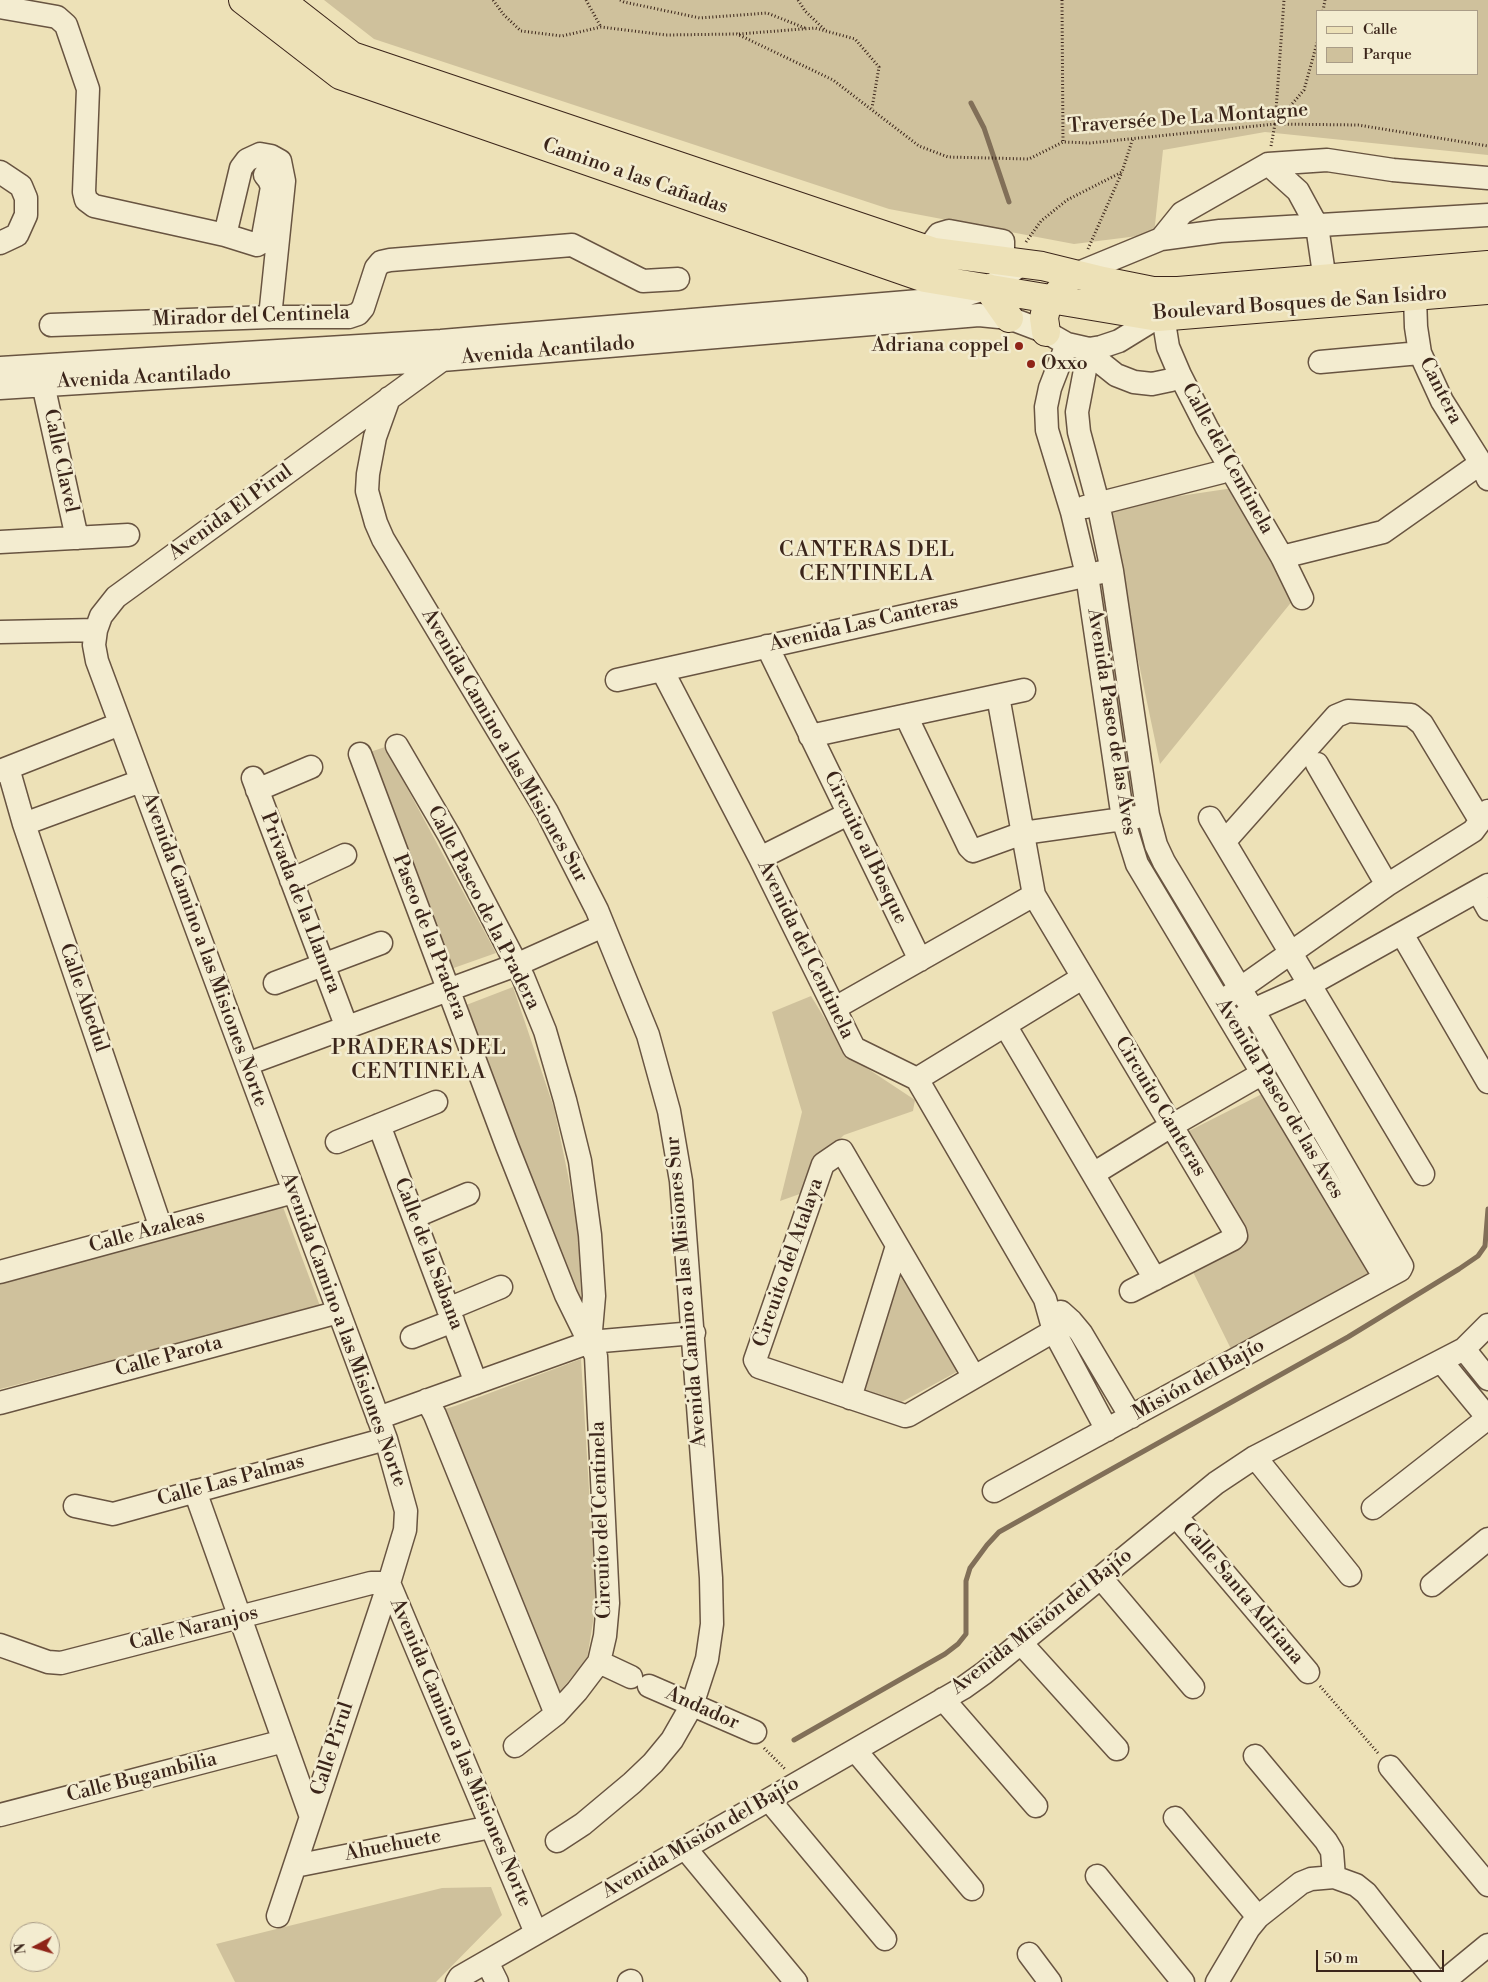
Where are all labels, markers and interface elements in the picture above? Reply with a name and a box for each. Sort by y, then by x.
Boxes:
legend [1316,10,1478,75]
text: Calle [1363,20,1397,39]
text: Parque [1363,45,1412,64]
street label: Traversée De La Montagne [1067,99,1309,139]
street label: Camino a las Cañadas [539,134,731,220]
street label: Boulevard Bosques de San Isidro [1152,282,1448,326]
street label: Mirador del Centinela [152,302,350,332]
street label: Avenida Acantilado [460,331,636,371]
place label: Adriana coppel [872,334,1009,358]
marker: Adriana coppel [1013,340,1025,352]
place label: Oxxo [1041,352,1088,376]
street label: Cantera [1413,354,1467,428]
marker: Oxxo [1025,358,1037,370]
street label: Avenida Acantilado [56,361,232,395]
street label: Calle del Centinela [1176,379,1278,539]
street label: Calle Clavel [37,407,83,515]
street label: Avenida El Pirul [164,460,298,566]
district label: CANTERAS DEL CENTINELA [777,538,957,588]
street label: Avenida Las Canteras [767,591,961,657]
street label: Avenida Camino a las Misiones Sur [416,605,592,887]
street label: Avenida Paseo de las Aves [1081,607,1141,837]
street label: Circuito al Bosque [818,768,912,928]
street label: Avenida Camino a las Misiones Norte [136,789,272,1111]
street label: Calle Paseo de la Pradera [421,802,545,1014]
street label: Privada de la Llanura [254,809,346,997]
street label: Paseo de la Pradera [386,851,472,1023]
street label: Avenida del Centinela [751,857,859,1043]
street label: Calle Abedul [53,940,113,1056]
street label: Avenida Paseo de las Aves [1210,995,1348,1203]
street label: Circuito Canteras [1109,1033,1211,1181]
district label: PRADERAS DEL CENTINELA [330,1036,508,1086]
street label: Avenida Camino a las Misiones Sur [661,1135,713,1449]
street label: Avenida Camino a las Misiones Norte [275,1169,411,1491]
street label: Calle de la Sabana [388,1175,468,1333]
street label: Circuito del Atalaya [749,1175,829,1351]
street label: Calle Azaleas [87,1205,207,1259]
street label: Calle Parota [113,1331,225,1383]
street label: Misión del Bajío [1129,1334,1269,1426]
street label: Circuito del Centinela [587,1421,617,1619]
street label: Calle Las Palmas [155,1450,307,1512]
street label: Calle Santa Adriana [1176,1518,1308,1670]
street label: Avenida Misión del Bajío [947,1544,1137,1700]
street label: Avenida Camino a las Misiones Norte [384,1595,536,1911]
street label: Calle Naranjos [127,1601,261,1657]
street label: Andador [661,1682,743,1736]
street label: Calle Pirul [307,1699,359,1799]
street label: Calle Bugambilia [64,1748,220,1808]
street label: Avenida Misión del Bajío [598,1772,804,1904]
street label: Ahuehuete [343,1825,443,1867]
north arrow [10,1922,60,1972]
scale bar [1318,1940,1446,1972]
text: N [12,1942,31,1955]
text: 50 m [1324,1949,1358,1968]

